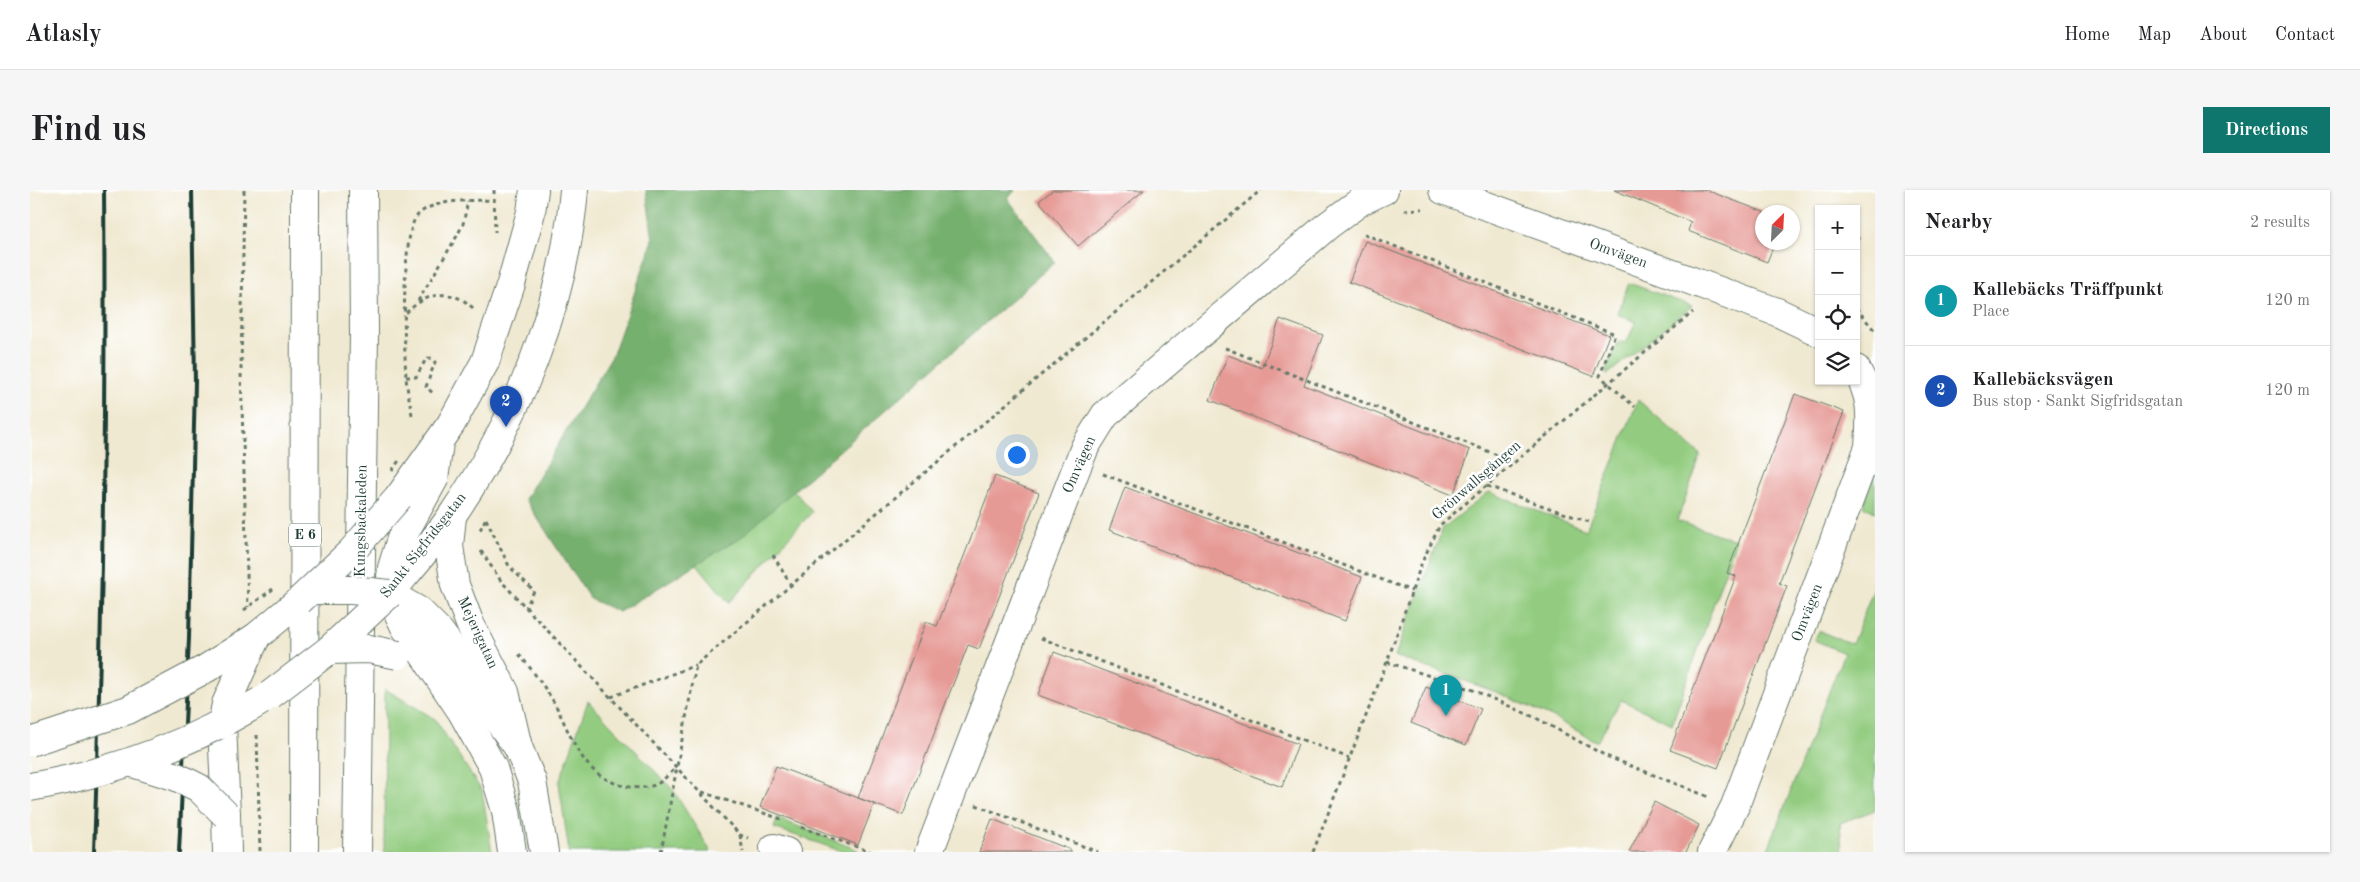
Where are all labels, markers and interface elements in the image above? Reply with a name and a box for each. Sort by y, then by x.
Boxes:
text: Atlasly [25,23,102,47]
text: Home [2064,26,2110,44]
text: Map [2138,26,2171,44]
text: About [2199,26,2247,44]
text: Contact [2275,26,2335,44]
button: Directions [2203,107,2330,153]
text: Find us [30,113,146,148]
north arrow [1755,205,1800,250]
map controls [1815,205,1860,385]
button: + [1815,205,1860,250]
text: Nearby [1925,212,1993,233]
text: 2 results [2250,215,2310,231]
street label: Omvägen [1587,237,1649,271]
button: − [1815,250,1860,295]
text: Kallebäcks Träffpunkt [1972,281,2163,300]
text: 1 [1936,293,1946,309]
text: 120 m [2265,293,2310,309]
button: locate [1815,295,1860,340]
text: Place [1972,304,2009,320]
button: layers [1815,340,1860,385]
text: Kallebäcksvägen [1972,371,2114,390]
text: 2 [1936,383,1946,399]
text: 120 m [2265,383,2310,399]
pin: 2 [490,386,522,427]
text: Bus stop · Sankt Sigfridsgatan [1972,394,2183,410]
street label: Omvägen [1061,434,1099,496]
street label: Grönwallsgången [1430,438,1524,524]
your location [1004,442,1030,468]
street label: Kungsbackaleden [354,465,370,577]
street label: Sankt Sigfridsgatan [378,490,470,602]
road number: E 6 [289,524,321,546]
street label: Omvägen [1790,582,1826,644]
street label: Mejerigatan [454,595,500,671]
pin: 1 [1430,675,1462,716]

